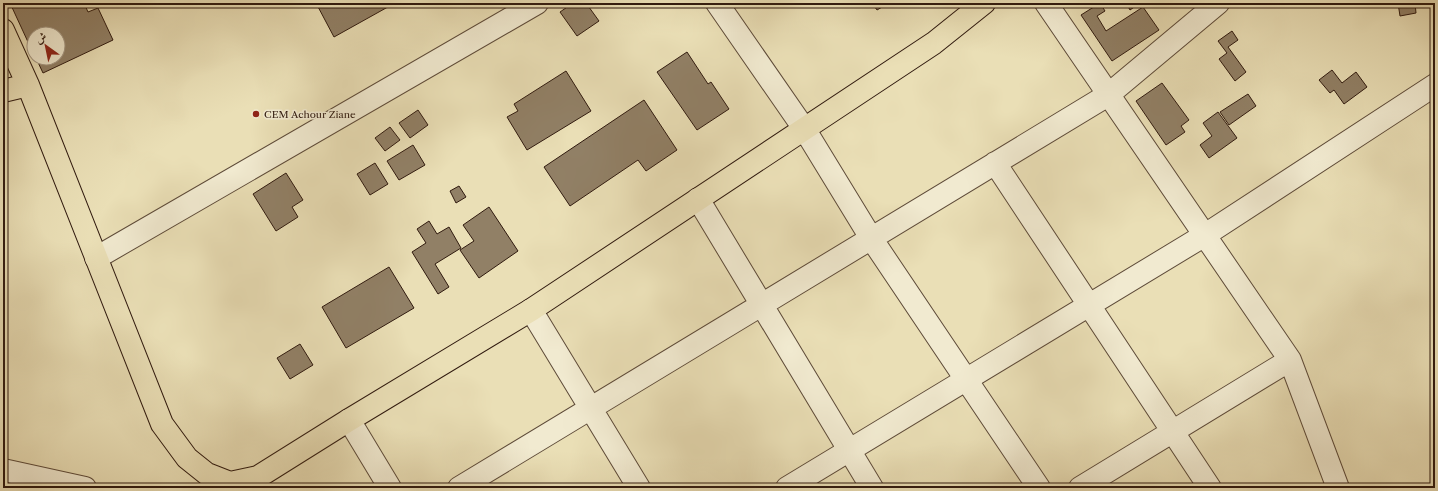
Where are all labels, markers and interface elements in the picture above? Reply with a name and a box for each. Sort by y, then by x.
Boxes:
north arrow [26,26,66,66]
text: ش [32,29,49,46]
place label: CEM Achour Ziane [264,108,356,121]
marker: CEM Achour Ziane [251,109,261,119]

